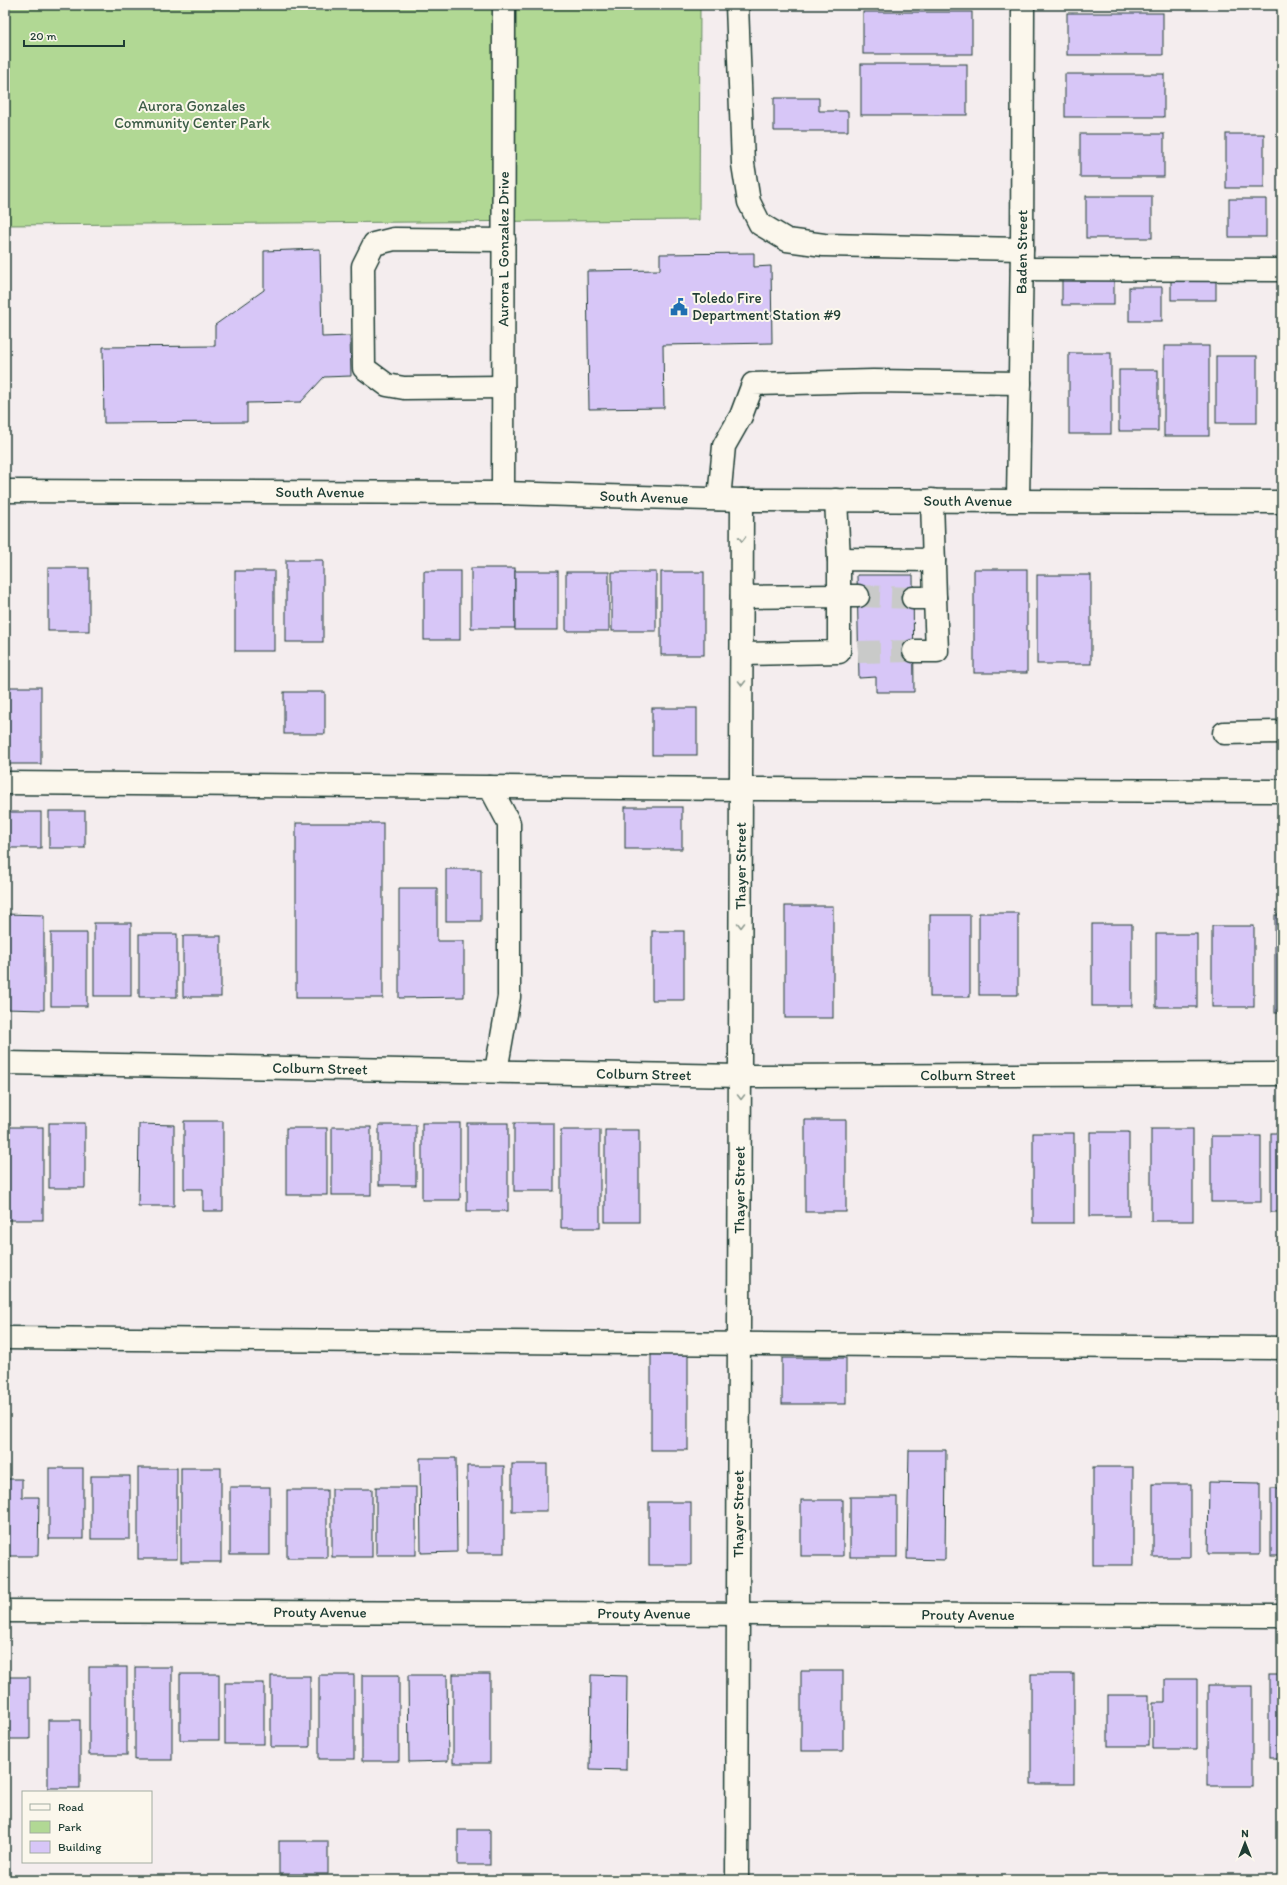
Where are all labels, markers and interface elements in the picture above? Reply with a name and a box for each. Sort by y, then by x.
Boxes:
scale bar [24,22,124,48]
text: 20 m [30,29,57,43]
park label: Aurora Gonzales Community Center Park [114,97,270,132]
street label: Aurora L Gonzalez Drive [494,171,513,327]
street label: Baden Street [1012,209,1031,294]
place label: Toledo Fire Department Station #9 [692,289,841,324]
public building icon: Toledo Fire Department Station #9 [669,297,689,317]
street label: South Avenue [276,483,364,501]
street label: South Avenue [599,487,689,507]
street label: South Avenue [923,492,1012,510]
one-way arrow [738,536,746,542]
one-way arrow [738,680,746,686]
street label: Thayer Street [732,822,750,910]
one-way arrow [737,922,745,928]
street label: Colburn Street [272,1059,368,1078]
street label: Colburn Street [596,1064,692,1084]
street label: Colburn Street [920,1066,1016,1084]
one-way arrow [737,1094,745,1100]
street label: Thayer Street [730,1146,749,1234]
street label: Thayer Street [729,1470,747,1558]
street label: Prouty Avenue [273,1603,367,1621]
street label: Prouty Avenue [597,1604,691,1623]
street label: Prouty Avenue [921,1606,1015,1624]
legend [22,1791,152,1863]
text: Road [58,1800,84,1814]
text: Park [58,1820,82,1834]
north arrow [1225,1823,1265,1863]
text: N [1241,1827,1249,1840]
text: Building [58,1840,102,1854]

